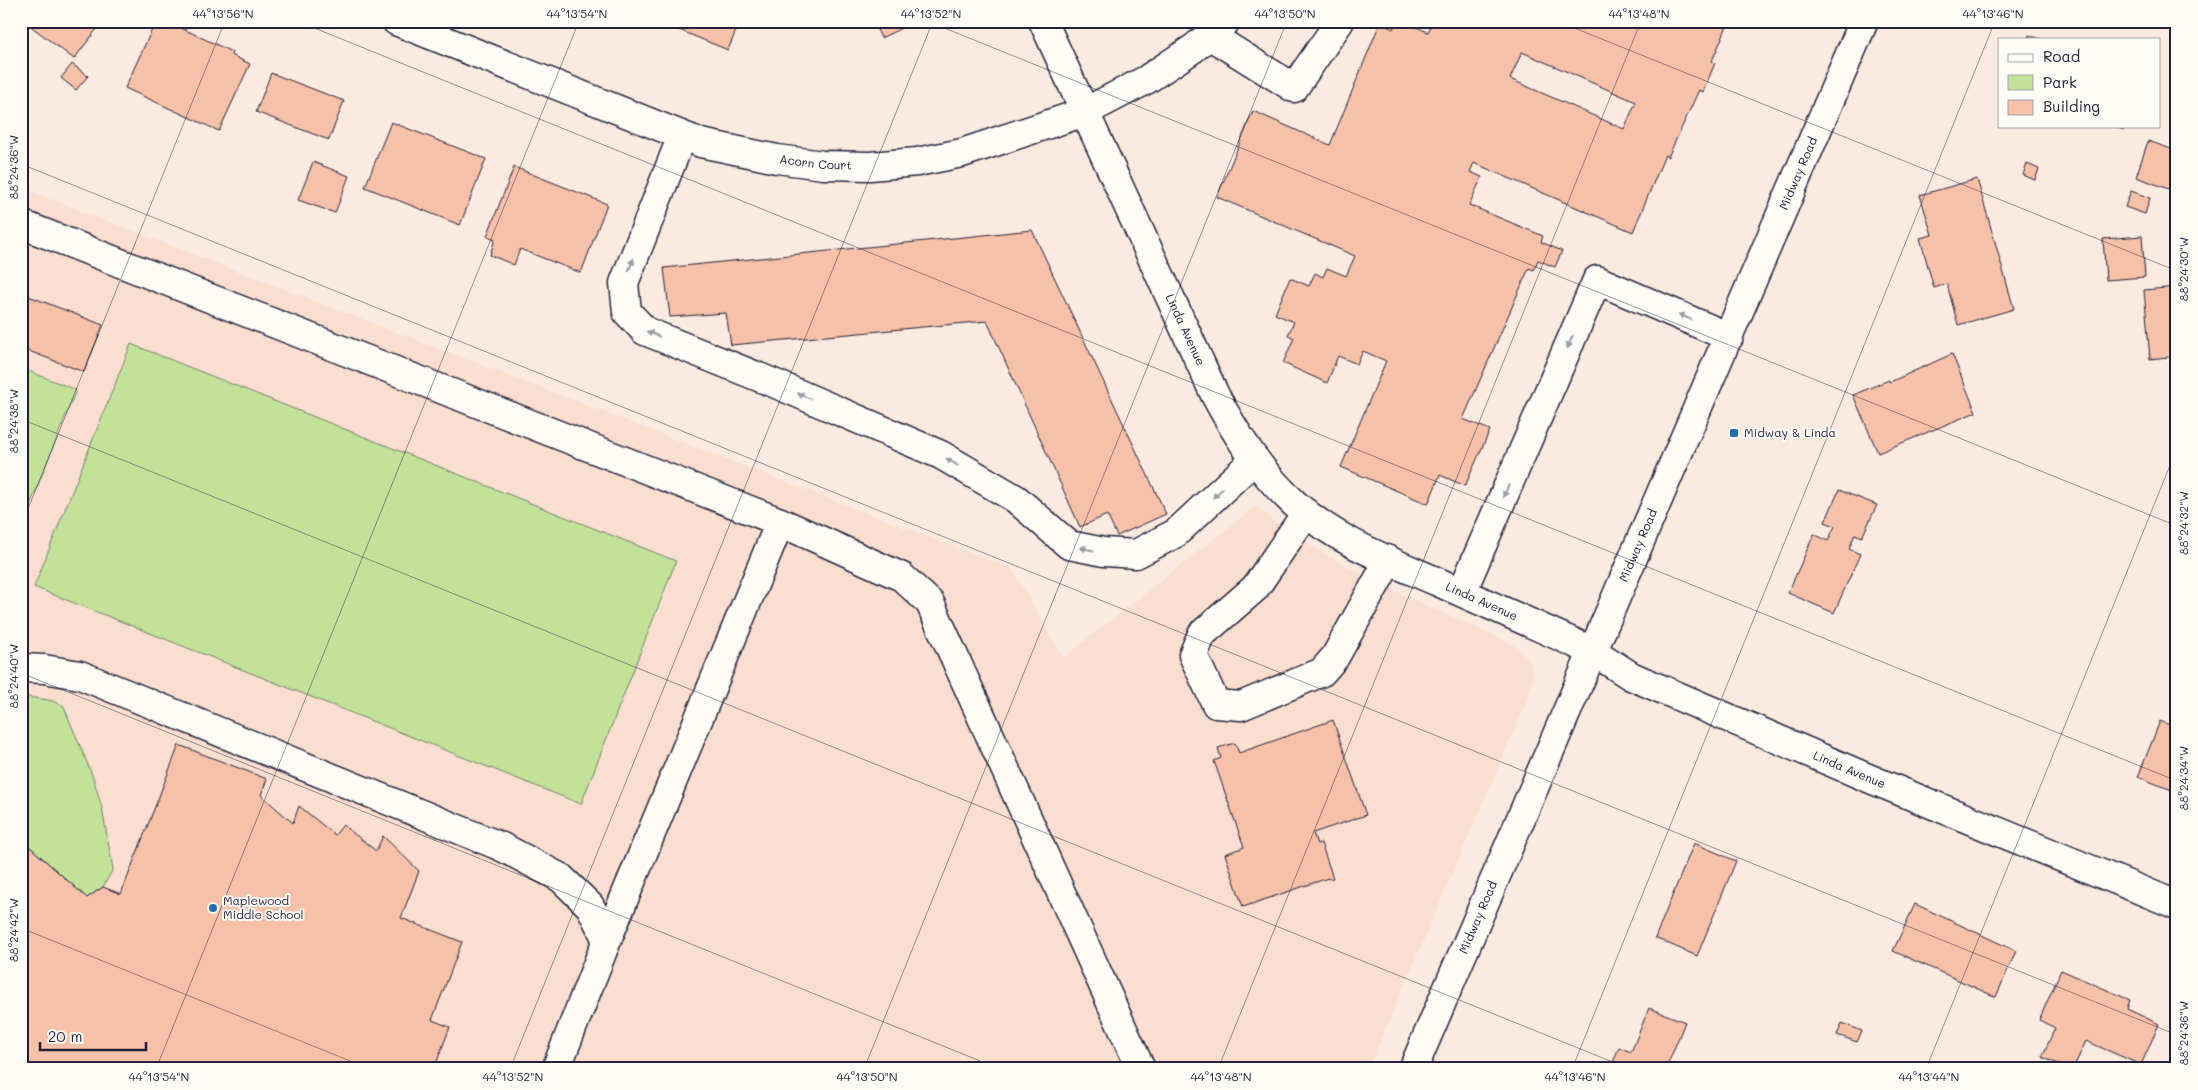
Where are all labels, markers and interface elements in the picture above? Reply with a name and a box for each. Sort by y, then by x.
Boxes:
text: 44°13'56"N [192,5,254,21]
text: 44°13'54"N [547,5,607,21]
text: 44°13'52"N [901,5,961,21]
text: 44°13'50"N [1254,5,1316,21]
text: 44°13'48"N [1608,5,1670,21]
text: 44°13'46"N [1962,5,2024,21]
legend [1998,38,2160,128]
text: Road [2043,46,2080,66]
text: Park [2043,72,2077,92]
text: Building [2043,96,2100,116]
street label: Midway Road [1775,134,1820,212]
text: 88°24'36"W [5,135,21,199]
street label: Acorn Court [779,150,852,173]
text: 88°24'30"W [2175,237,2191,301]
one-way arrow [627,257,635,272]
street label: Linda Avenue [1163,291,1209,368]
one-way arrow [1677,313,1692,321]
one-way arrow [646,330,661,338]
one-way arrow [1566,335,1574,349]
text: 88°24'38"W [5,389,21,453]
one-way arrow [797,391,811,399]
place label: Midway & Linda [1744,424,1836,440]
marker: Midway & Linda [1728,427,1740,439]
one-way arrow [946,457,959,466]
one-way arrow [1501,484,1509,498]
one-way arrow [1213,487,1225,499]
text: 88°24'32"W [2175,491,2191,555]
street label: Midway Road [1615,506,1660,584]
one-way arrow [1080,545,1095,553]
street label: Linda Avenue [1444,577,1521,623]
text: 88°24'40"W [5,644,21,708]
street label: Linda Avenue [1811,746,1888,791]
text: 88°24'34"W [2175,746,2191,810]
street label: Midway Road [1455,878,1500,956]
place label: Maplewood Middle School [223,892,304,922]
text: 88°24'42"W [5,898,21,962]
marker: Maplewood Middle School [207,902,219,914]
text: 88°24'36"W [2175,1001,2191,1065]
scale bar [40,1020,146,1052]
text: 20 m [48,1026,82,1046]
text: 44°13'54"N [129,1068,189,1084]
text: 44°13'52"N [483,1068,543,1084]
text: 44°13'50"N [836,1068,898,1084]
text: 44°13'48"N [1190,1068,1252,1084]
text: 44°13'46"N [1544,1068,1606,1084]
text: 44°13'44"N [1899,1068,1959,1084]

